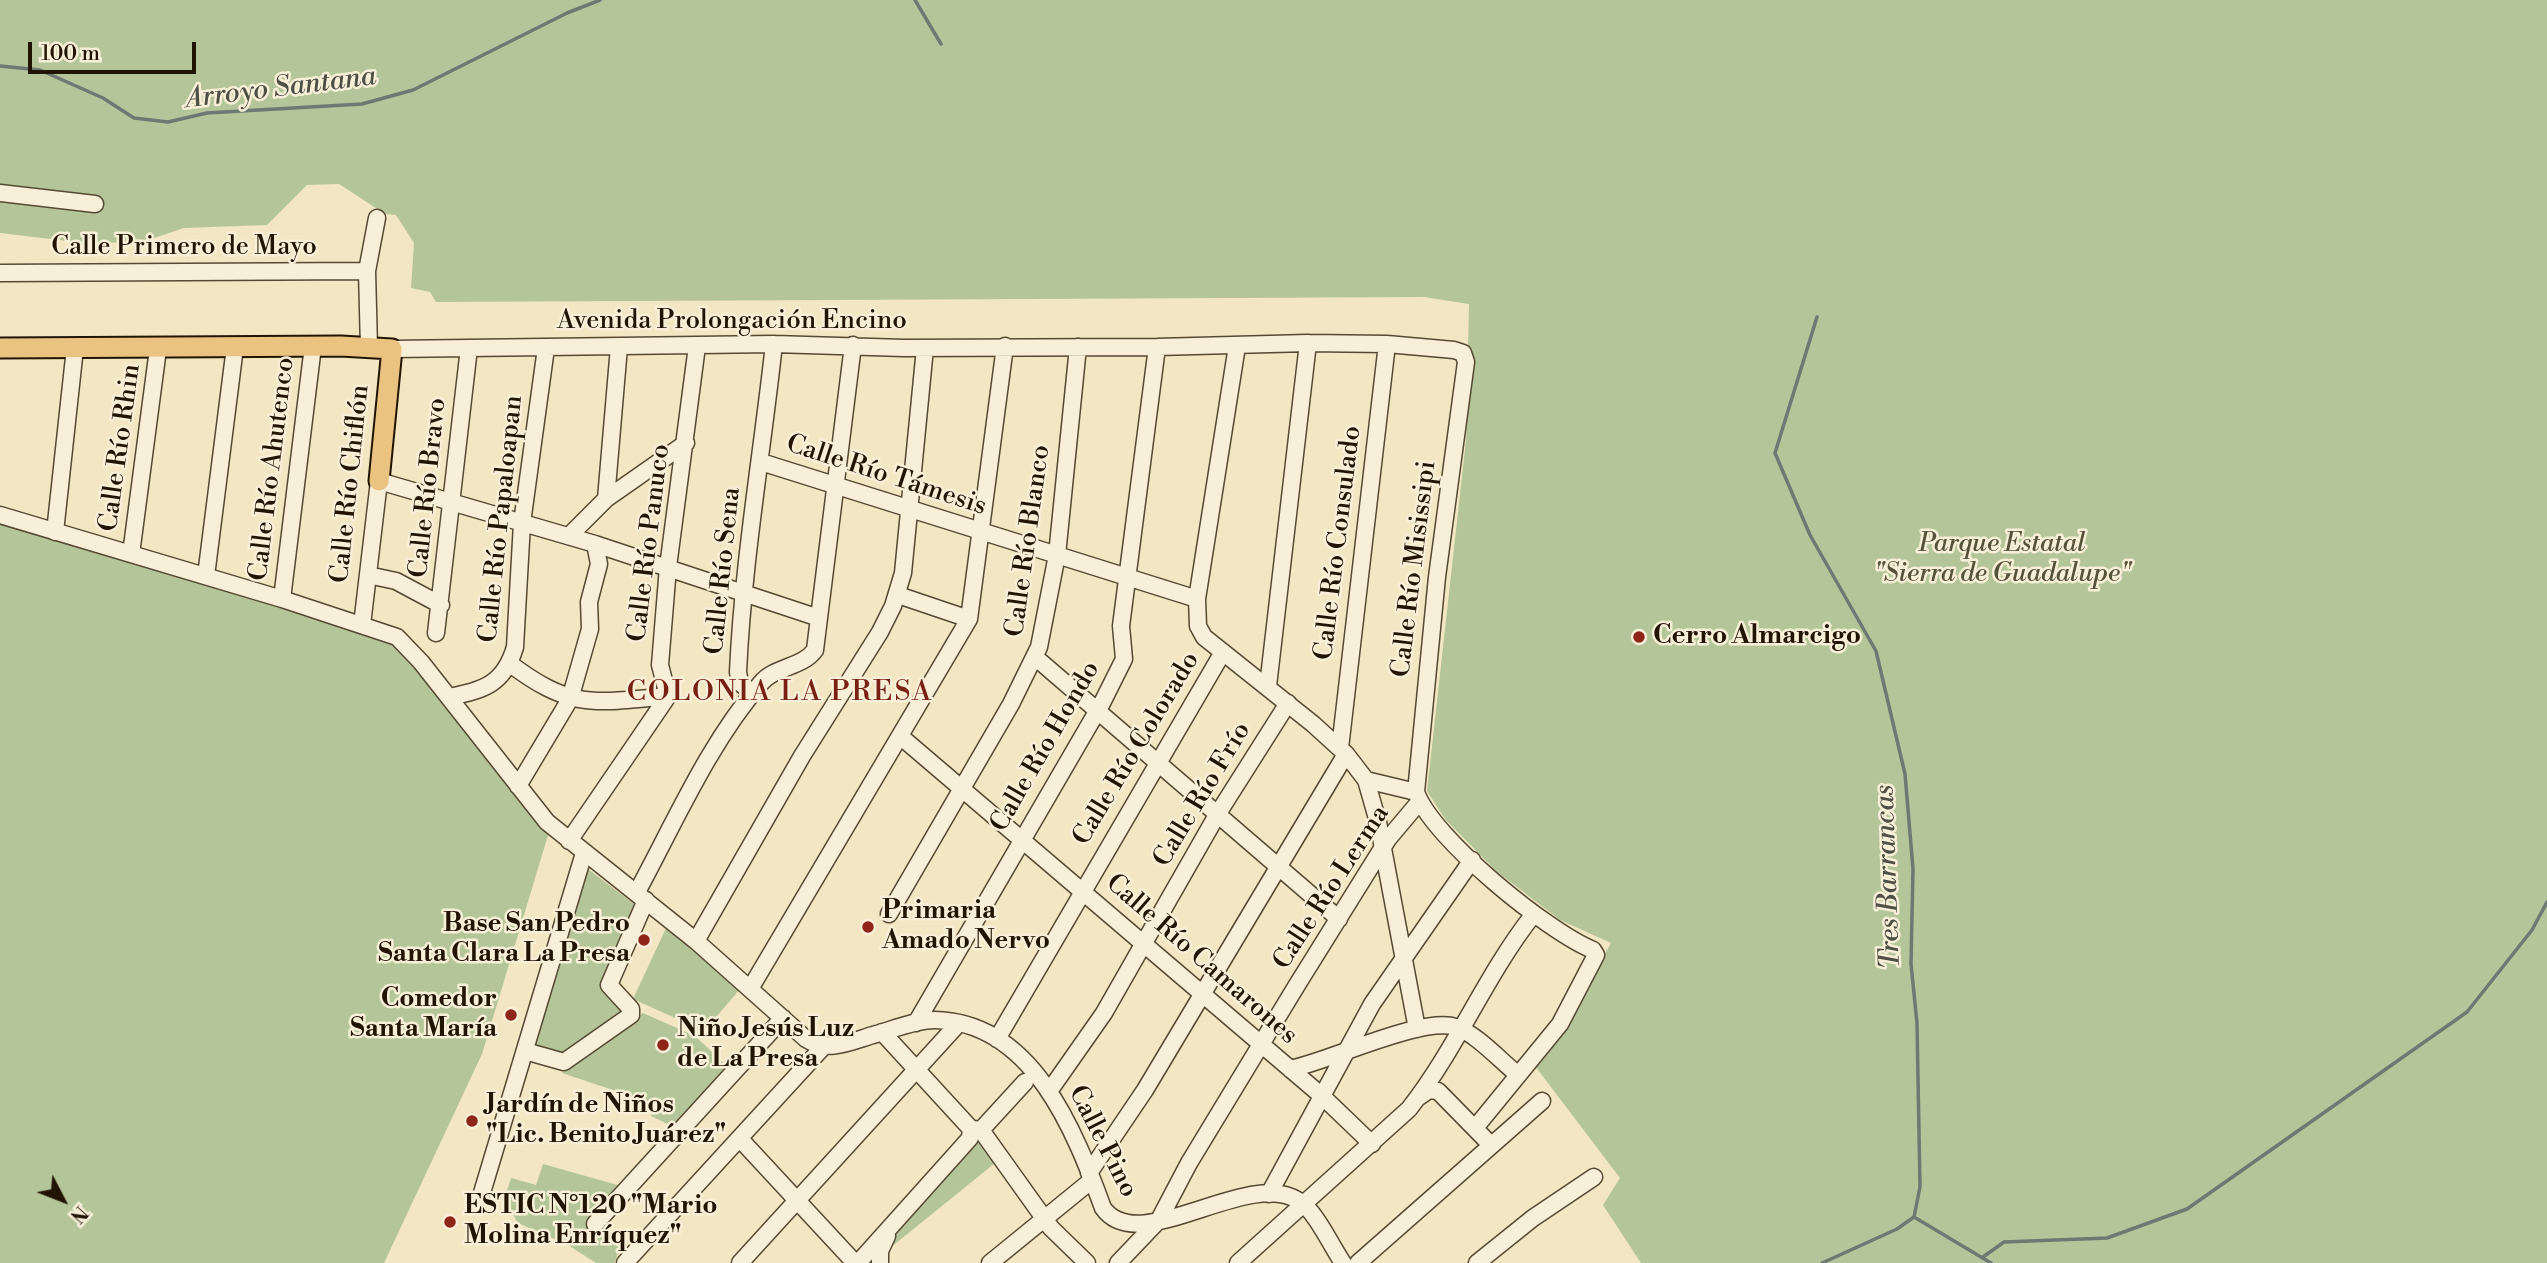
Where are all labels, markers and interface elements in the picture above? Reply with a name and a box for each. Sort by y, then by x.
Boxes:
scale bar [32,28,200,72]
text: 100 m [41,41,100,67]
water label: Arroyo Santana [184,61,378,117]
street label: Calle Primero de Mayo [51,232,317,264]
street label: Avenida Prolongación Encino [557,306,907,338]
street label: Calle Río Ahutenco [244,355,302,583]
street label: Calle Río Rhin [94,362,148,534]
street label: Calle Río Chiflón [325,383,377,585]
street label: Calle Río Papaloapan [474,394,530,644]
street label: Calle Río Bravo [404,397,454,579]
street label: Calle Río Consulado [1309,424,1369,662]
street label: Calle Río Támesis [782,429,990,523]
street label: Calle Río Panuco [622,442,678,644]
street label: Calle Río Blanco [1000,443,1058,639]
street label: Calle Río Misissipi [1386,459,1444,679]
street label: Calle Río Sena [700,486,748,656]
park label: Parque Estatal "Sierra de Guadalupe" [1874,529,2130,590]
place label: Cerro Almarcigo [1653,621,1861,653]
marker: Cerro Almarcigo [1631,629,1647,645]
street label: Calle Río Colorado [1067,647,1207,851]
street label: Calle Río Hondo [985,656,1107,838]
district label: COLONIA LA PRESA [629,676,931,710]
street label: Calle Río Frío [1148,717,1258,873]
water label: Tres Barrancas [1869,784,1909,970]
street label: Calle Río Lerma [1267,800,1397,976]
street label: Calle Río Camarones [1099,868,1303,1052]
place label: Primaria Amado Nervo [882,896,1050,958]
place label: Base San Pedro Santa Clara La Presa [378,909,630,970]
marker: Primaria Amado Nervo [860,919,876,935]
marker: Base San Pedro Santa Clara La Presa [636,932,652,948]
place label: Comedor Santa María [350,984,497,1046]
marker: Comedor Santa María [503,1007,519,1023]
place label: Niño Jesús Luz de La Presa [677,1014,854,1076]
marker: Niño Jesús Luz de La Presa [655,1037,671,1053]
street label: Calle Pino [1061,1081,1143,1203]
place label: Jardín de Niños "Lic. Benito Juárez" [486,1090,726,1152]
marker: Jardín de Niños "Lic. Benito Juárez" [464,1113,480,1129]
north arrow [28,1165,98,1235]
place label: ESTIC N°120 "Mario Molina Enríquez" [464,1191,718,1252]
text: N [65,1200,93,1228]
marker: ESTIC N°120 "Mario Molina Enríquez" [442,1214,458,1230]

